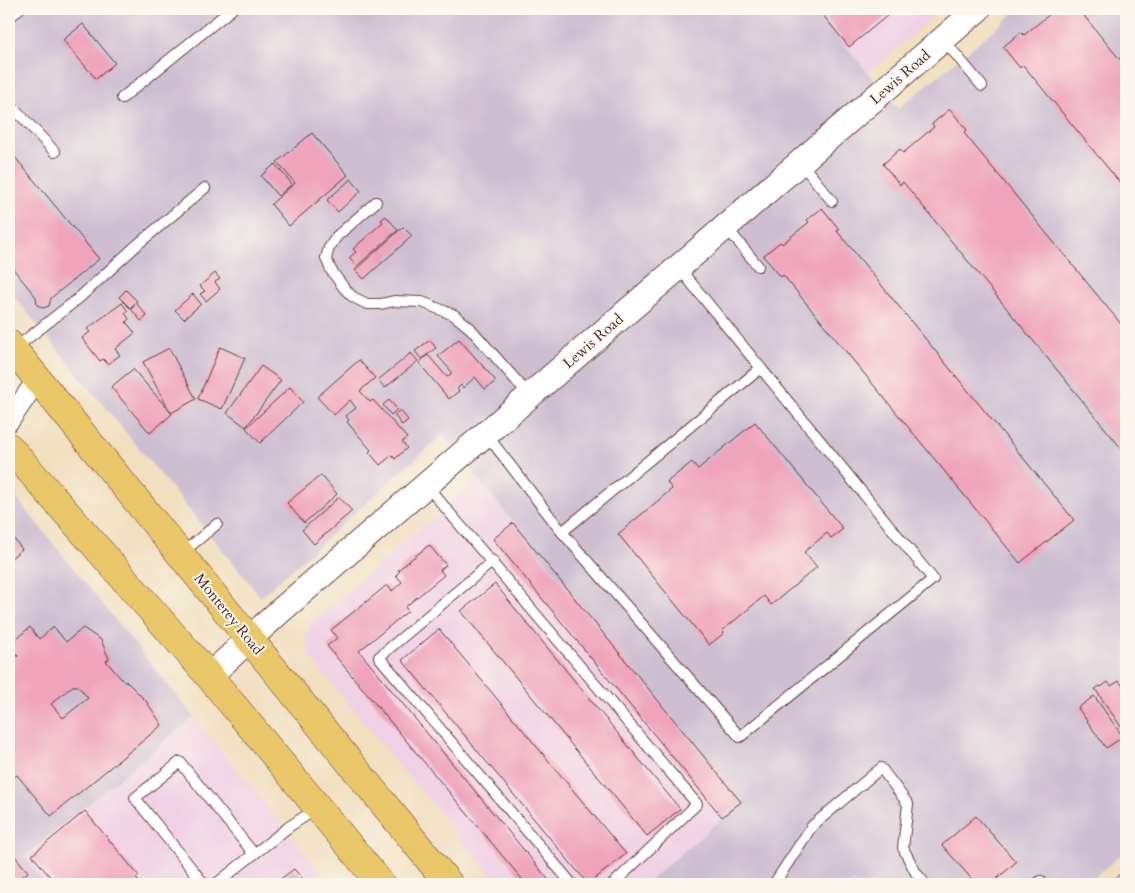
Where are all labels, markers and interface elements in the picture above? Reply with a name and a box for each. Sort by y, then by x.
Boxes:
street label: Lewis Road [865,45,935,109]
street label: Lewis Road [558,309,628,373]
street label: Monterey Road [190,569,268,659]

